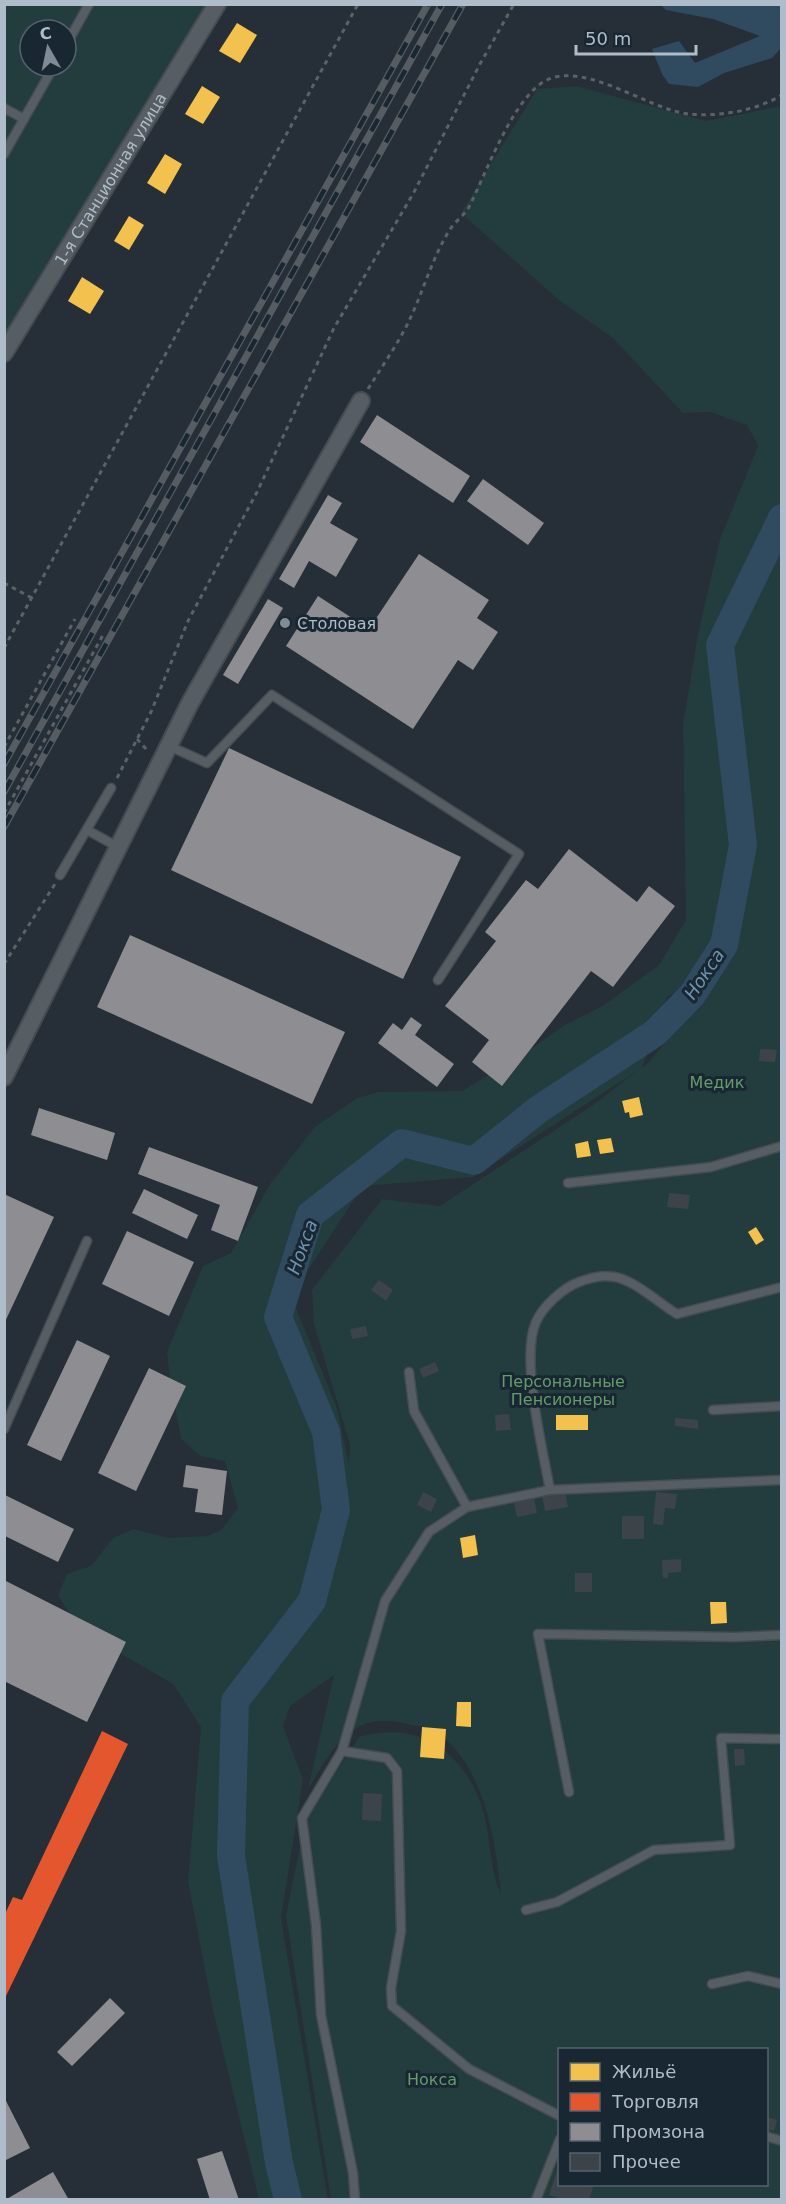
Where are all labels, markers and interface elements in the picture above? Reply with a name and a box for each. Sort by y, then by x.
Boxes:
north arrow [18,18,78,78]
scale bar [576,18,696,56]
text: С [38,23,53,44]
text: 50 m [585,28,631,49]
street label: 1-я Станционная улица [50,89,170,269]
place label: Столовая [297,614,376,633]
marker: Столовая [278,616,292,630]
water label: Нокса [680,945,728,1003]
park label: Медик [690,1073,745,1092]
water label: Нокса [282,1217,322,1277]
park label: Персональные Пенсионеры [501,1372,625,1409]
legend [558,2048,768,2186]
text: Жильё [612,2061,676,2082]
park label: Нокса [407,2070,457,2089]
text: Торговля [611,2091,699,2112]
text: Промзона [612,2121,705,2142]
text: Прочее [612,2151,681,2172]

